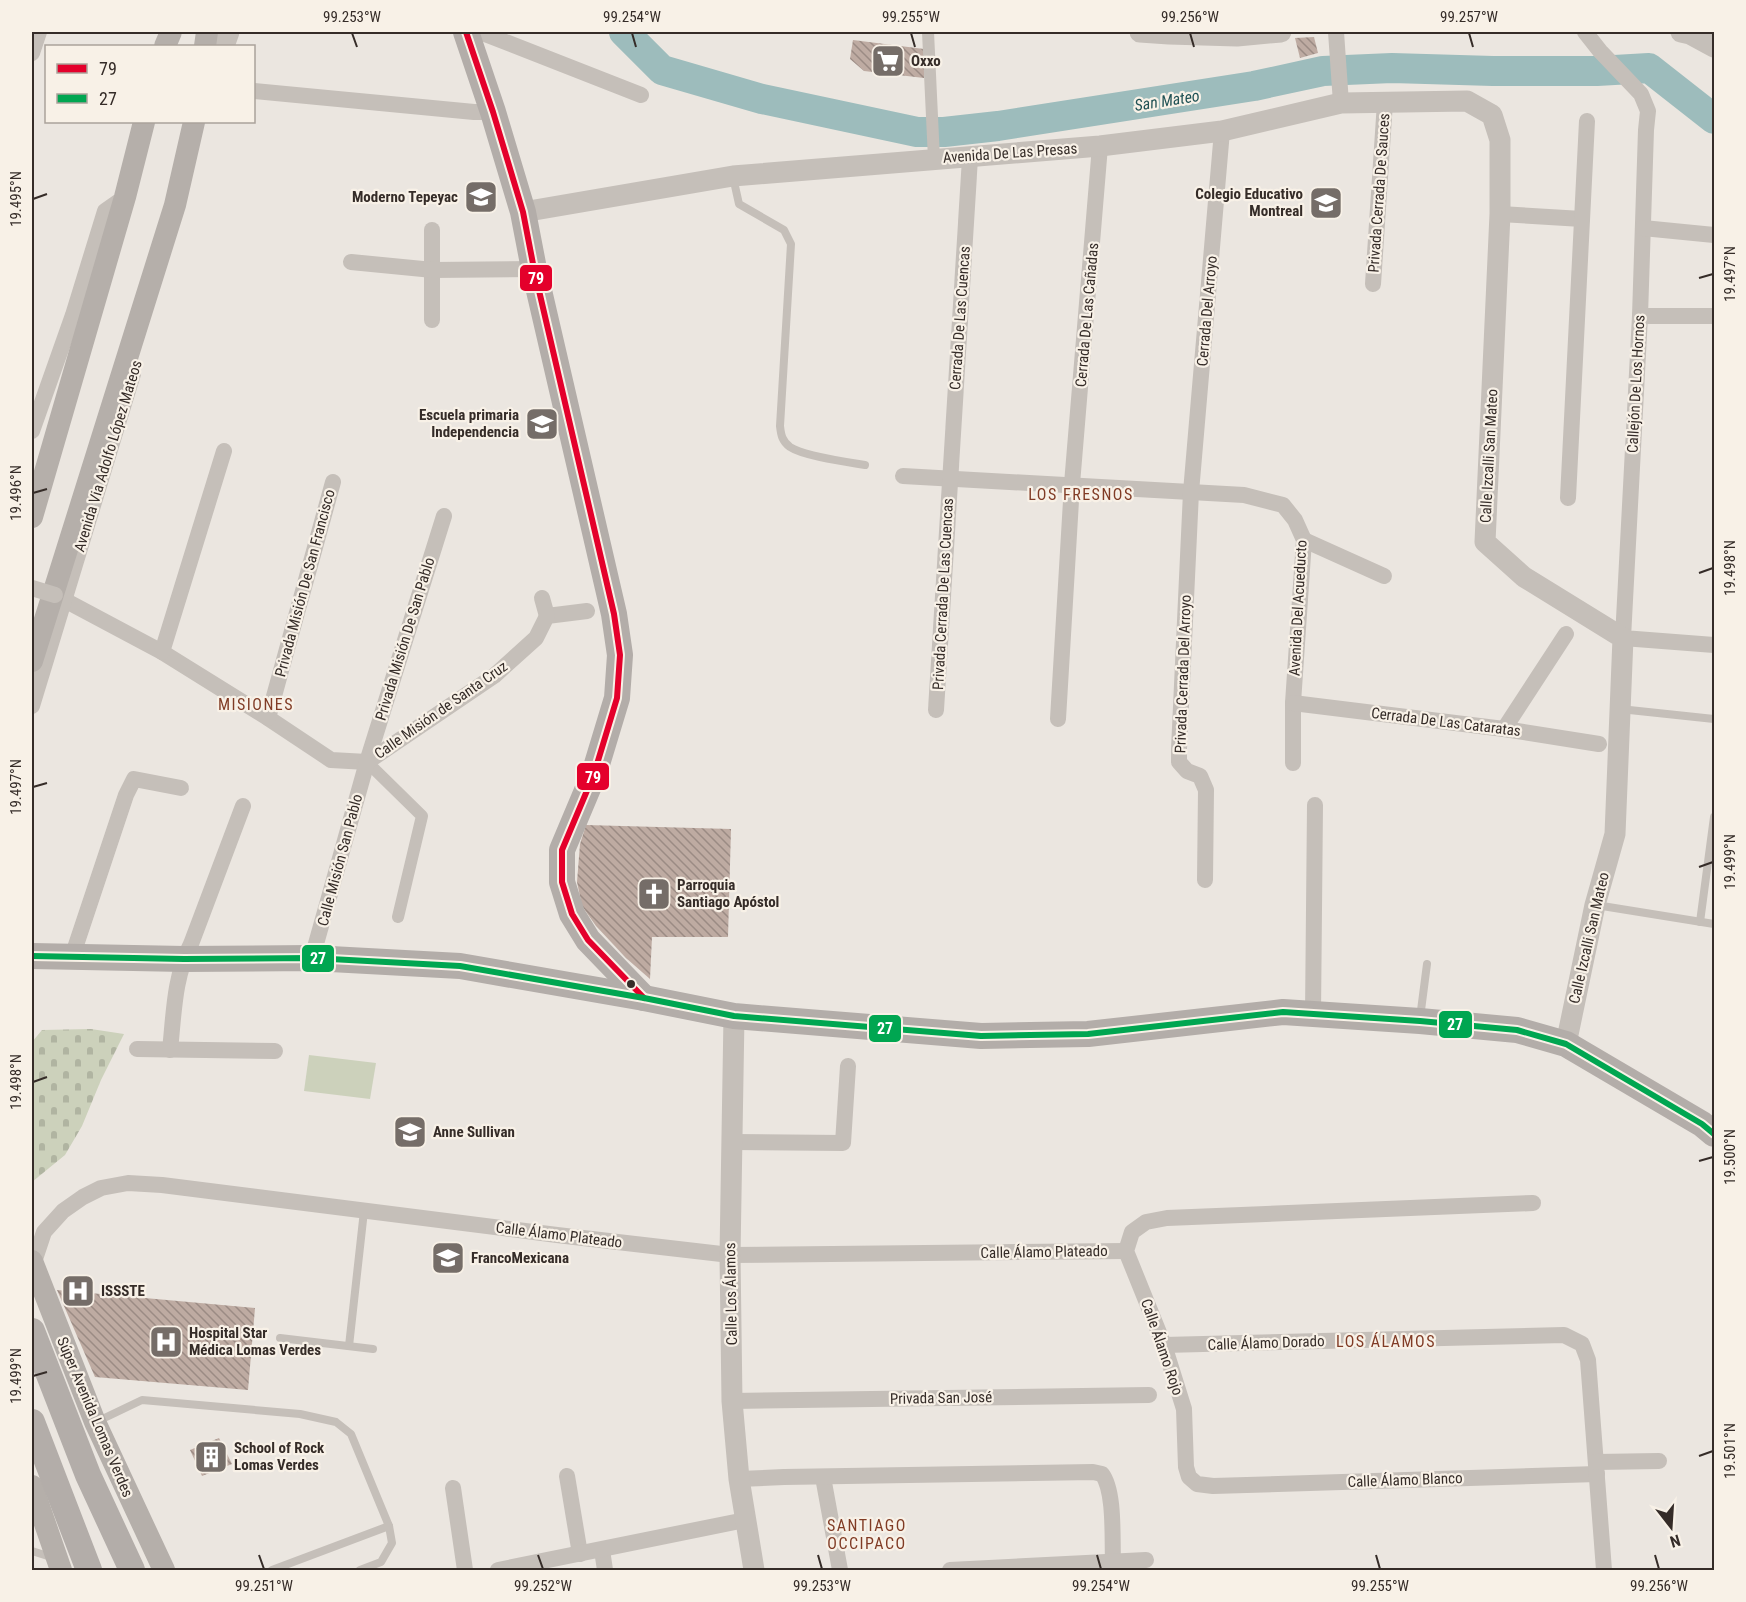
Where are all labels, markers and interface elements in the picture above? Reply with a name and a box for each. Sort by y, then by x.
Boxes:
text: 99.253°W [323,8,382,26]
text: 99.254°W [603,8,662,26]
text: 99.255°W [882,8,941,26]
text: 99.256°W [1161,8,1220,26]
text: 99.257°W [1440,8,1499,26]
supermarket icon: Oxxo [870,43,906,79]
legend [45,45,255,123]
place label: Oxxo [911,52,941,70]
text: 79 [99,58,117,79]
water label: San Mateo [1133,86,1201,115]
text: 27 [99,88,117,109]
street label: Privada Cerrada De Sauces [1364,113,1394,273]
street label: Avenida De Las Presas [942,139,1078,167]
text: 19.495°N [7,171,25,227]
school or university icon: Moderno Tepeyac [463,179,499,215]
place label: Colegio Educativo Montreal [1195,185,1303,220]
school or university icon: Colegio Educativo Montreal [1308,185,1344,221]
place label: Moderno Tepeyac [352,188,458,206]
street label: Cerrada De Las Cañadas [1072,242,1102,388]
street label: Cerrada De Las Cuencas [946,245,974,391]
text: 19.497°N [1721,246,1739,302]
street label: Cerrada Del Arroyo [1193,255,1221,367]
line badge: 79 [519,264,553,292]
text: 79 [528,269,544,288]
street label: Callejón De Los Hornos [1623,314,1649,453]
street label: Avenida Via Adolfo López Mateos [70,358,146,554]
street label: Calle Izcalli San Mateo [1476,388,1502,524]
place label: Escuela primaria Independencia [419,406,519,441]
school or university icon: Escuela primaria Independencia [524,406,560,442]
text: 19.496°N [7,465,25,521]
district label: LOS FRESNOS [1028,485,1134,504]
street label: Privada Misión De San Francisco [271,487,339,679]
street label: Privada Cerrada De Las Cuencas [929,497,957,690]
street label: Avenida Del Acueducto [1285,540,1311,676]
text: 19.498°N [1721,540,1739,596]
street label: Privada Misión De San Pablo [372,555,438,723]
street label: Privada Cerrada Del Arroyo [1171,594,1195,754]
street label: Calle Misión de Santa Cruz [371,657,511,763]
district label: MISIONES [218,695,294,714]
street label: Cerrada De Las Cataratas [1370,704,1522,740]
text: 19.497°N [7,759,25,815]
line badge: 79 [576,762,610,791]
text: 79 [585,768,601,787]
street label: Calle Misión San Pablo [314,792,366,928]
text: 19.499°N [1721,834,1739,890]
street label: Calle Izcalli San Mateo [1565,871,1613,1005]
church icon: Parroquia Santiago Apóstol [636,876,672,912]
place label: Parroquia Santiago Apóstol [677,876,779,911]
line badge: 27 [301,944,335,973]
text: 27 [310,949,326,968]
unlabelled marker [625,978,637,990]
line badge: 27 [1438,1010,1473,1039]
line badge: 27 [868,1014,902,1043]
text: 27 [1447,1015,1463,1034]
text: 27 [877,1019,893,1038]
text: 19.498°N [7,1054,25,1110]
school or university icon: Anne Sullivan [392,1114,428,1150]
place label: Anne Sullivan [433,1123,515,1141]
text: 19.500°N [1721,1129,1739,1185]
street label: Calle Álamo Plateado [495,1218,623,1252]
school or university icon: FrancoMexicana [430,1240,466,1276]
street label: Calle Los Álamos [721,1242,741,1346]
street label: Calle Álamo Plateado [980,1242,1108,1262]
place label: FrancoMexicana [471,1249,569,1267]
hospital icon: ISSSTE [60,1273,96,1309]
place label: ISSSTE [101,1282,145,1300]
street label: Calle Álamo Rojo [1137,1296,1187,1398]
hospital icon: Hospital Star Médica Lomas Verdes [148,1324,184,1360]
place label: Hospital Star Médica Lomas Verdes [189,1324,321,1359]
street label: Calle Álamo Dorado [1207,1332,1325,1354]
district label: LOS ÁLAMOS [1336,1332,1436,1351]
street label: Súper Avenida Lomas Verdes [53,1334,137,1500]
text: 19.499°N [7,1348,25,1404]
street label: Privada San José [890,1388,992,1408]
text: 19.501°N [1721,1423,1739,1479]
building icon: School of Rock Lomas Verdes [193,1439,229,1475]
place label: School of Rock Lomas Verdes [234,1439,325,1474]
street label: Calle Álamo Blanco [1347,1469,1463,1491]
north arrow [1641,1497,1701,1557]
district label: SANTIAGO OCCIPACO [827,1516,907,1553]
text: N [1668,1530,1683,1551]
text: 99.251°W [235,1577,294,1595]
text: 99.252°W [514,1577,573,1595]
text: 99.253°W [793,1577,852,1595]
text: 99.254°W [1072,1577,1131,1595]
text: 99.255°W [1351,1577,1410,1595]
text: 99.256°W [1630,1577,1689,1595]

